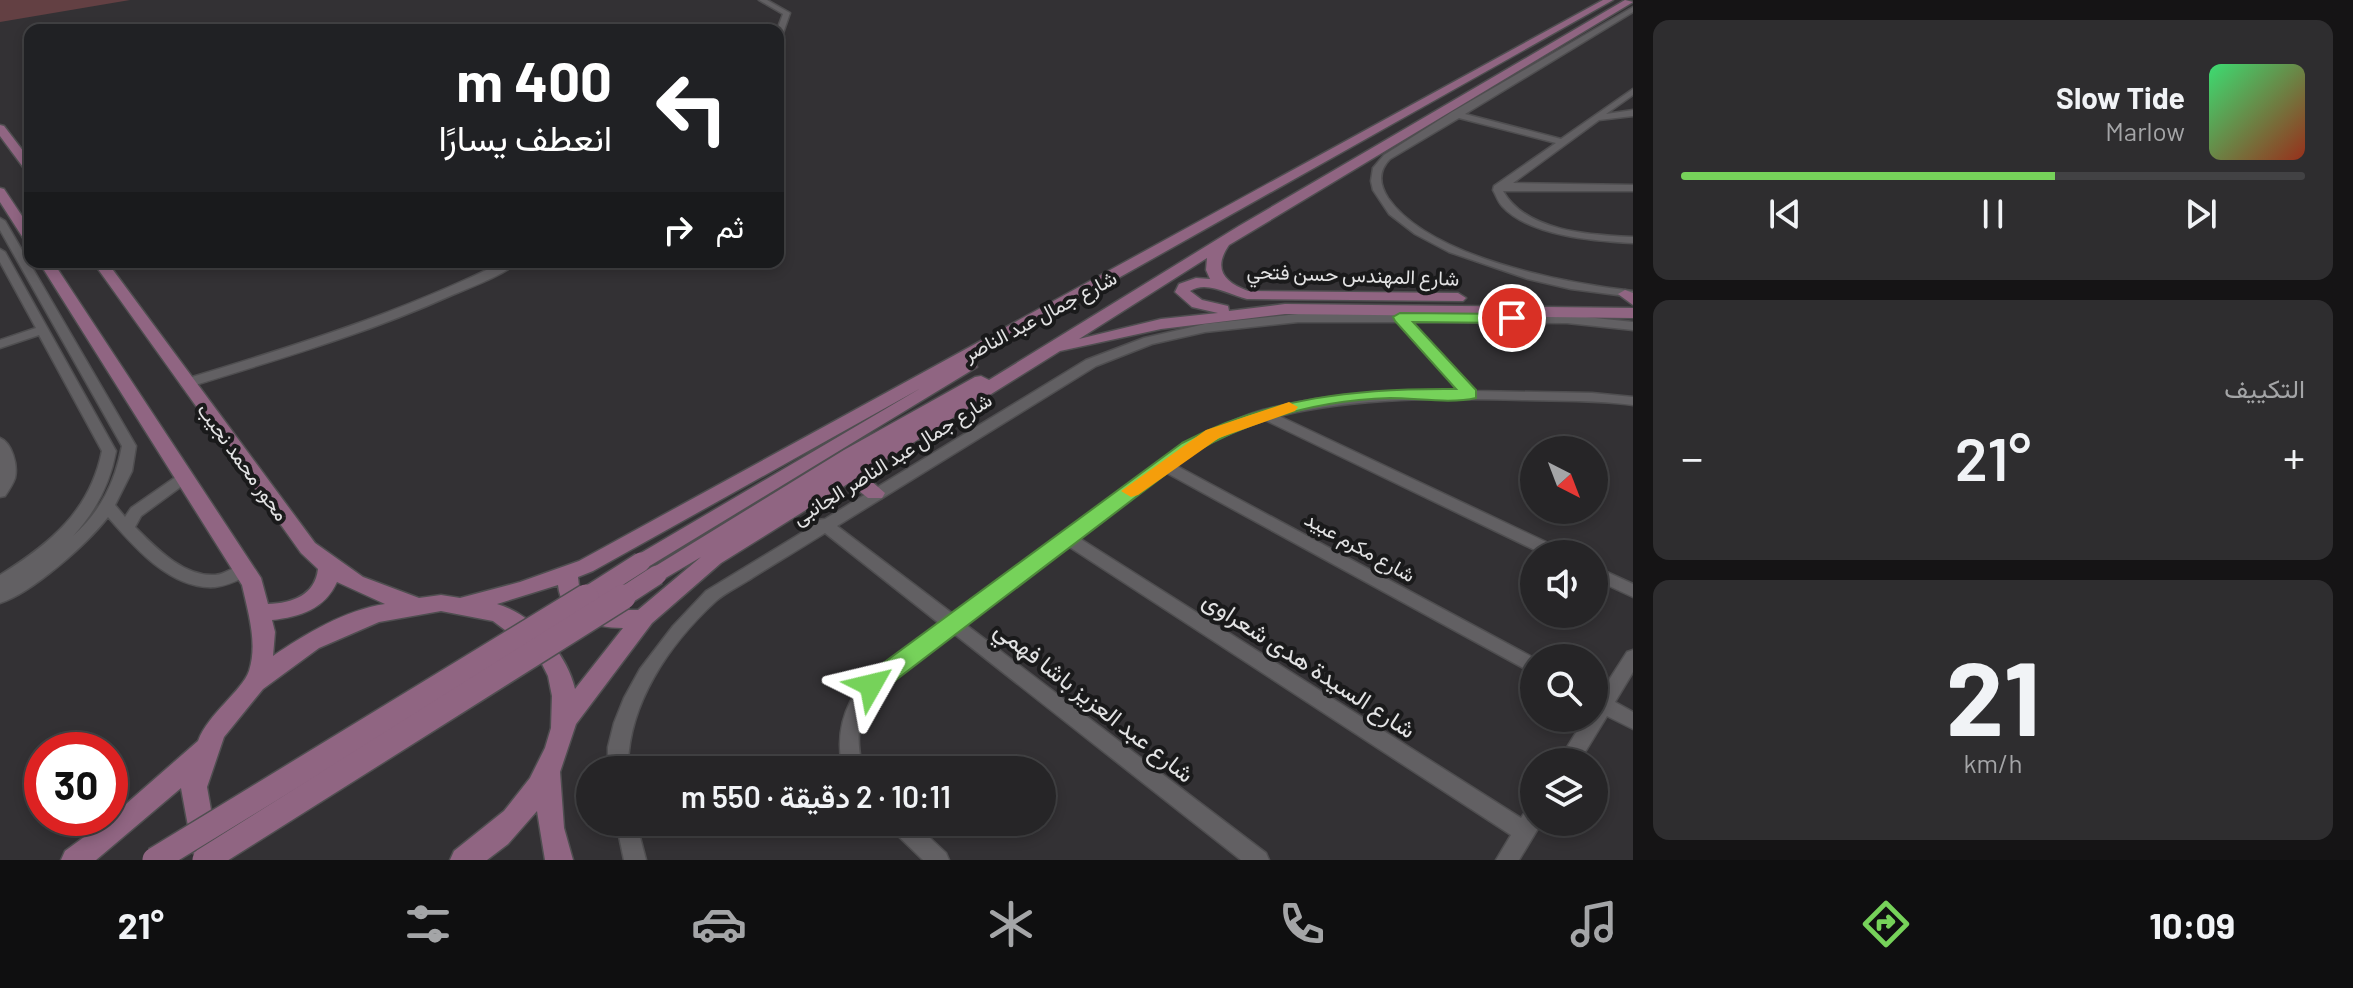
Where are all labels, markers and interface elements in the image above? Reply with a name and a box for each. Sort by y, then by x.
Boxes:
text: 400 m [456,46,612,113]
icon: left [640,56,744,160]
text: Slow Tide [2056,79,2185,115]
text: انعطف يسارًا [439,115,612,158]
text: Marlow [2105,115,2185,146]
icon: previous [1763,192,1807,236]
icon: pause [1971,192,2015,236]
icon: next [2179,192,2223,236]
icon: right [656,208,700,252]
text: ثم [716,208,744,244]
street label: شارع المهندس حسن فتحي [1246,258,1460,296]
street label: شارع جمال عبد الناصر [958,265,1122,369]
pin [1478,284,1546,352]
icon: arrive [1490,296,1534,340]
text: التكييف [2224,372,2305,403]
street label: شارع جمال عبد الناصر الجانبى [787,387,997,532]
street label: محور محمد نجيب [191,398,295,526]
text: 21° [1955,421,2031,493]
text: − [1681,430,1703,483]
text: + [2283,430,2305,483]
north arrow [1520,436,1608,524]
map controls [1520,436,1608,836]
street label: شارع مكرم عبيد [1300,506,1420,589]
button: sound [1520,540,1608,628]
street label: شارع السيدة هدى شعراوى [1196,584,1422,746]
street label: شارع عبد العزيز باشا فهمي [986,614,1200,792]
text: 21 [1946,632,2040,757]
position arrow [829,643,913,727]
button: search [1520,644,1608,732]
speed limit sign: 30 [24,732,128,836]
text: km/h [1964,747,2022,778]
button: layers [1520,748,1608,836]
text: 10:11 · 2 دقيقة · 550 m [681,778,951,814]
icon: filters [400,896,456,952]
icon: car [691,896,747,952]
icon: climate [983,896,1039,952]
icon: phone [1274,896,1330,952]
icon: music [1566,896,1622,952]
icon: directions [1858,896,1914,952]
text: 21° [118,903,164,946]
text: 10:09 [2149,903,2235,946]

